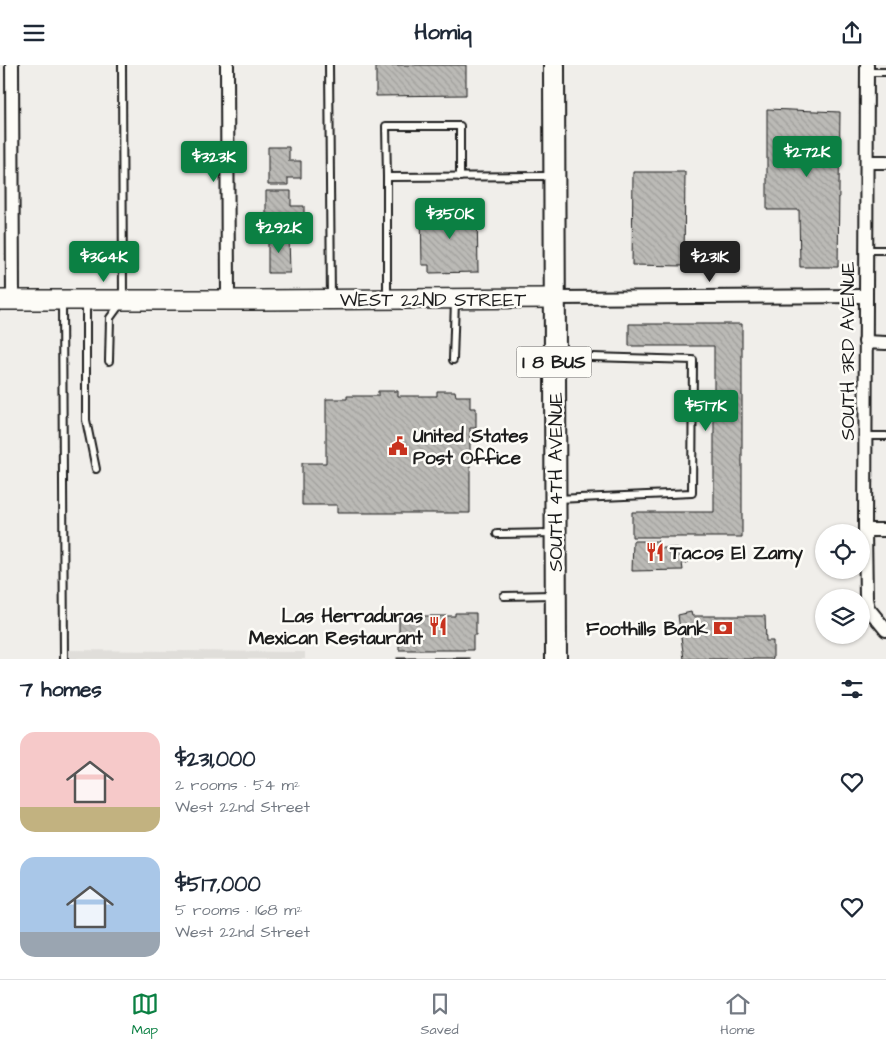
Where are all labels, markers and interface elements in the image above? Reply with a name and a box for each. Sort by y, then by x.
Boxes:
text: Homiq [414,17,472,48]
icon: menu [20,19,48,47]
icon: share [838,19,866,47]
pin: $272K [772,135,842,178]
pin: $323K [179,141,249,183]
text: $272K [784,141,830,163]
text: $323K [192,146,236,168]
pin: $350K [415,197,485,240]
text: $350K [426,203,474,225]
pin: $292K [244,211,314,254]
text: $292K [256,217,302,239]
pin: $364K [69,241,139,283]
pin: $231K [675,241,745,283]
text: $364K [80,246,128,268]
text: $231K [691,246,729,268]
street label: SOUTH 3RD AVENUE [835,262,862,440]
street label: WEST 22ND STREET [340,287,526,314]
road number: I 8 BUS [516,347,592,377]
pin: $517K [671,389,741,432]
street label: SOUTH 4TH AVENUE [543,392,570,572]
text: $517K [685,395,727,417]
place label: United States Post Office [413,423,529,472]
public building icon: United States Post Office [387,435,409,457]
map controls [815,524,870,644]
button: locate [815,524,870,579]
place label: Tacos El Zamy [669,540,804,568]
restaurant icon: Tacos El Zamy [644,541,666,563]
button: layers [815,589,870,644]
place label: Las Herraduras Mexican Restaurant [249,603,423,652]
restaurant icon: Las Herraduras Mexican Restaurant [427,615,449,637]
place label: Foothills Bank [586,616,708,643]
bank icon: Foothills Bank [712,617,734,639]
text: 7 homes [20,675,102,704]
icon: filters [838,675,866,703]
text: $231,000 [175,745,256,774]
icon: home [60,752,120,812]
icon: heart [838,768,866,796]
text: 2 rooms · 54 m² [175,774,300,796]
text: West 22nd Street [175,796,310,818]
text: $517,000 [175,870,261,899]
icon: home [60,877,120,937]
icon: heart [838,893,866,921]
text: 5 rooms · 168 m² [175,899,302,921]
text: West 22nd Street [175,921,310,943]
tab: Map [131,990,159,1040]
tab: Saved [421,990,459,1040]
tab: Home [720,990,755,1040]

